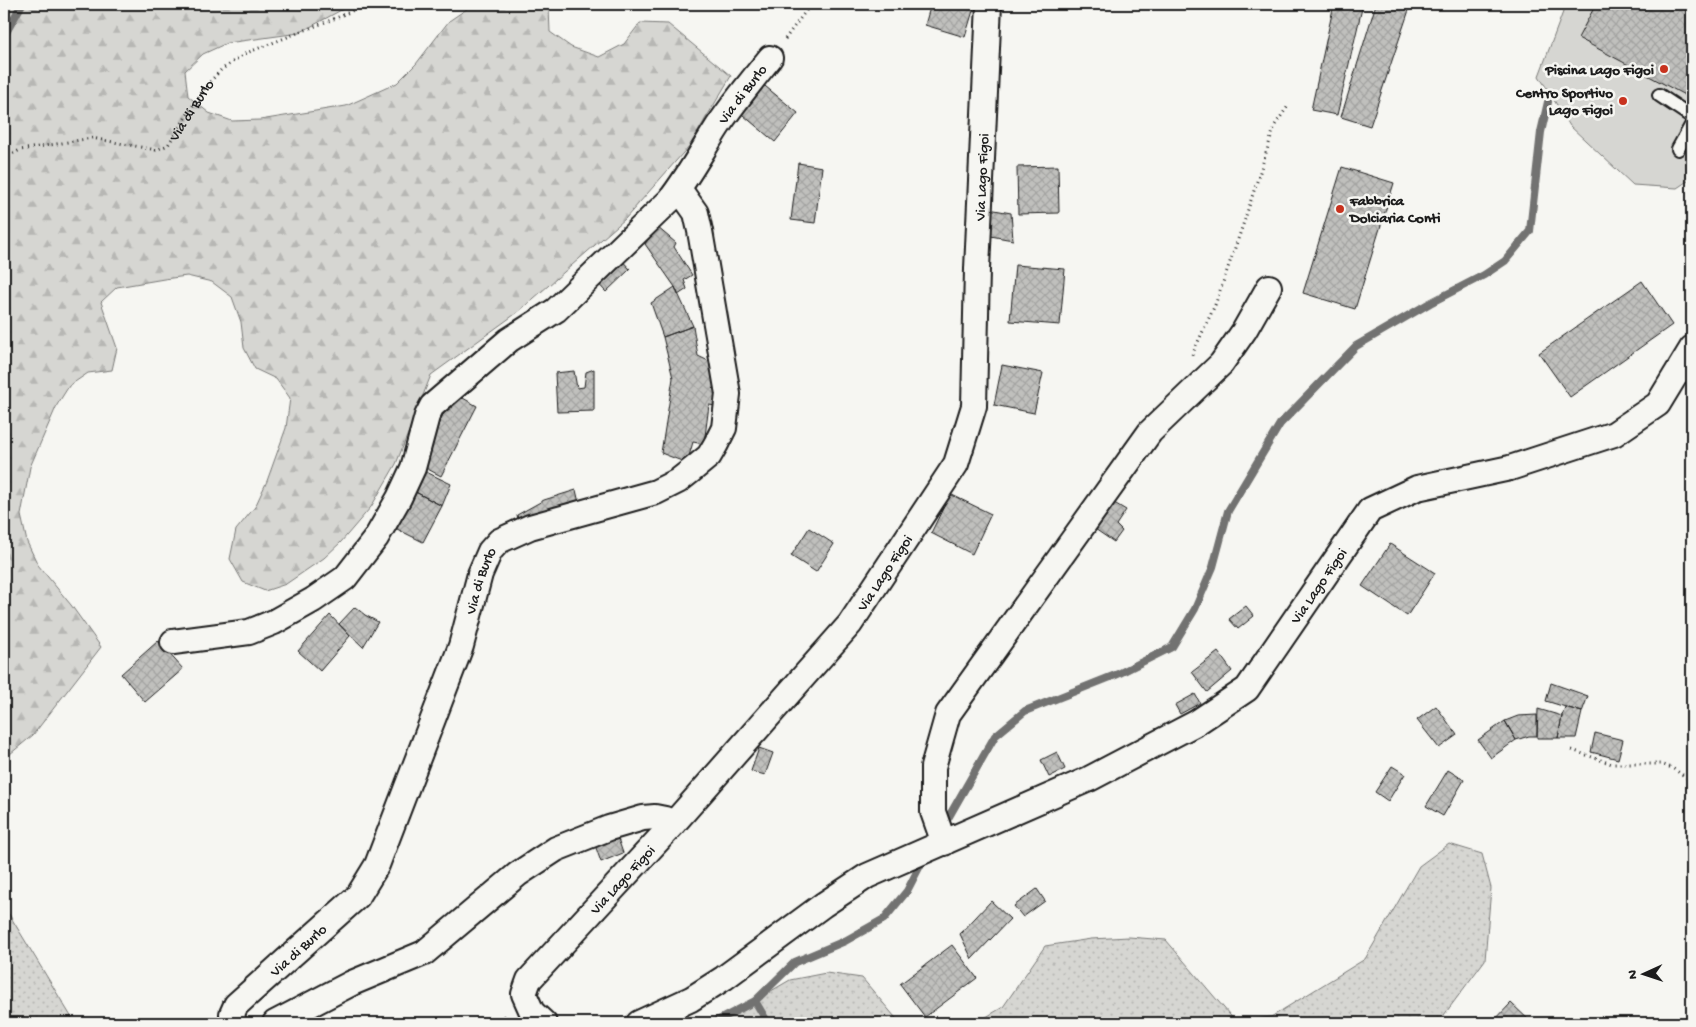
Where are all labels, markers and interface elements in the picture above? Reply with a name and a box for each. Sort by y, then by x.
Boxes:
street label: Via di Burlo [714,61,772,129]
place label: Piscina Lago Figoi [1544,62,1654,80]
marker: Piscina Lago Figoi [1658,63,1670,75]
street label: Via di Burlo [165,76,219,146]
place label: Centro Sportivo Lago Figoi [1515,85,1613,120]
marker: Centro Sportivo Lago Figoi [1617,95,1629,107]
street label: Via Lago Figoi [972,133,994,222]
place label: Fabbrica Dolciaria Conti [1348,193,1440,228]
marker: Fabbrica Dolciaria Conti [1334,203,1346,215]
street label: Via Lago Figoi [853,532,918,616]
street label: Via di Burlo [462,543,501,618]
street label: Via Lago Figoi [1287,545,1352,629]
street label: Via Lago Figoi [586,842,660,920]
street label: Via di Burlo [266,921,332,982]
north arrow [1618,950,1668,1000]
text: N [1625,970,1642,980]

